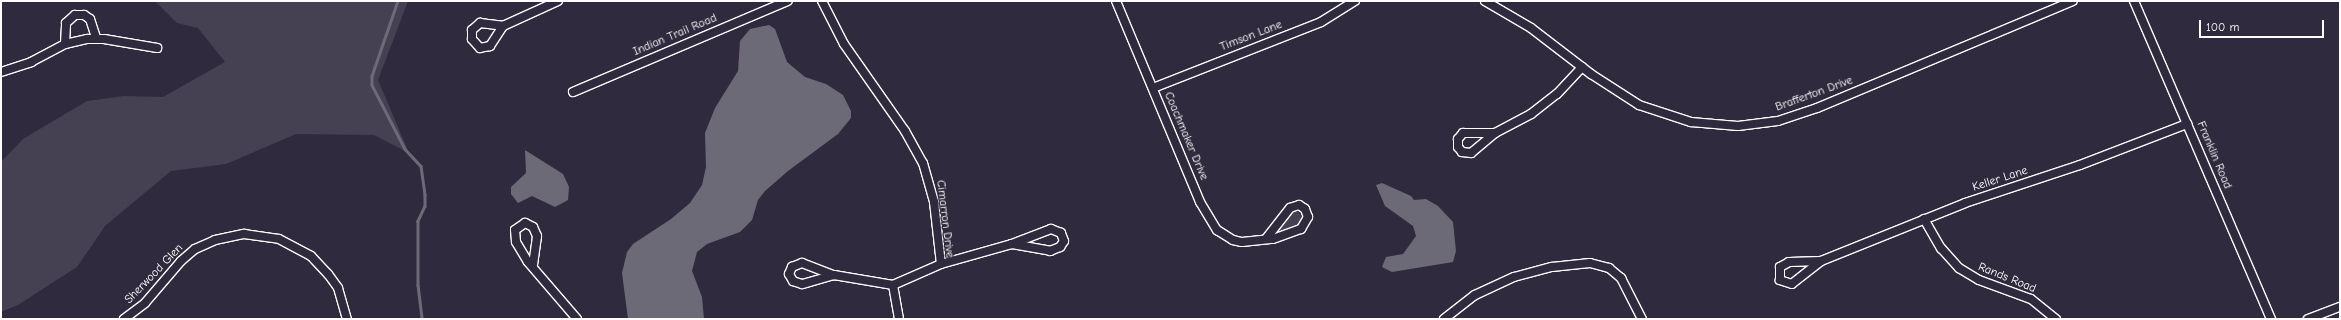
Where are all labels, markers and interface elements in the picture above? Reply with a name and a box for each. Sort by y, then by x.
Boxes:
street label: Indian Trail Road [631,11,719,59]
scale bar [2201,12,2326,38]
street label: Timson Lane [1218,18,1284,54]
text: 100 m [2206,20,2239,34]
street label: Brafferton Drive [1773,73,1855,115]
street label: Coachmaker Drive [1161,90,1211,182]
street label: Franklin Road [2193,119,2235,191]
street label: Keller Lane [1970,163,2030,195]
street label: Cimarron Drive [933,179,957,259]
street label: Sherwood Glen [122,241,186,307]
street label: Rands Road [1976,260,2038,296]

